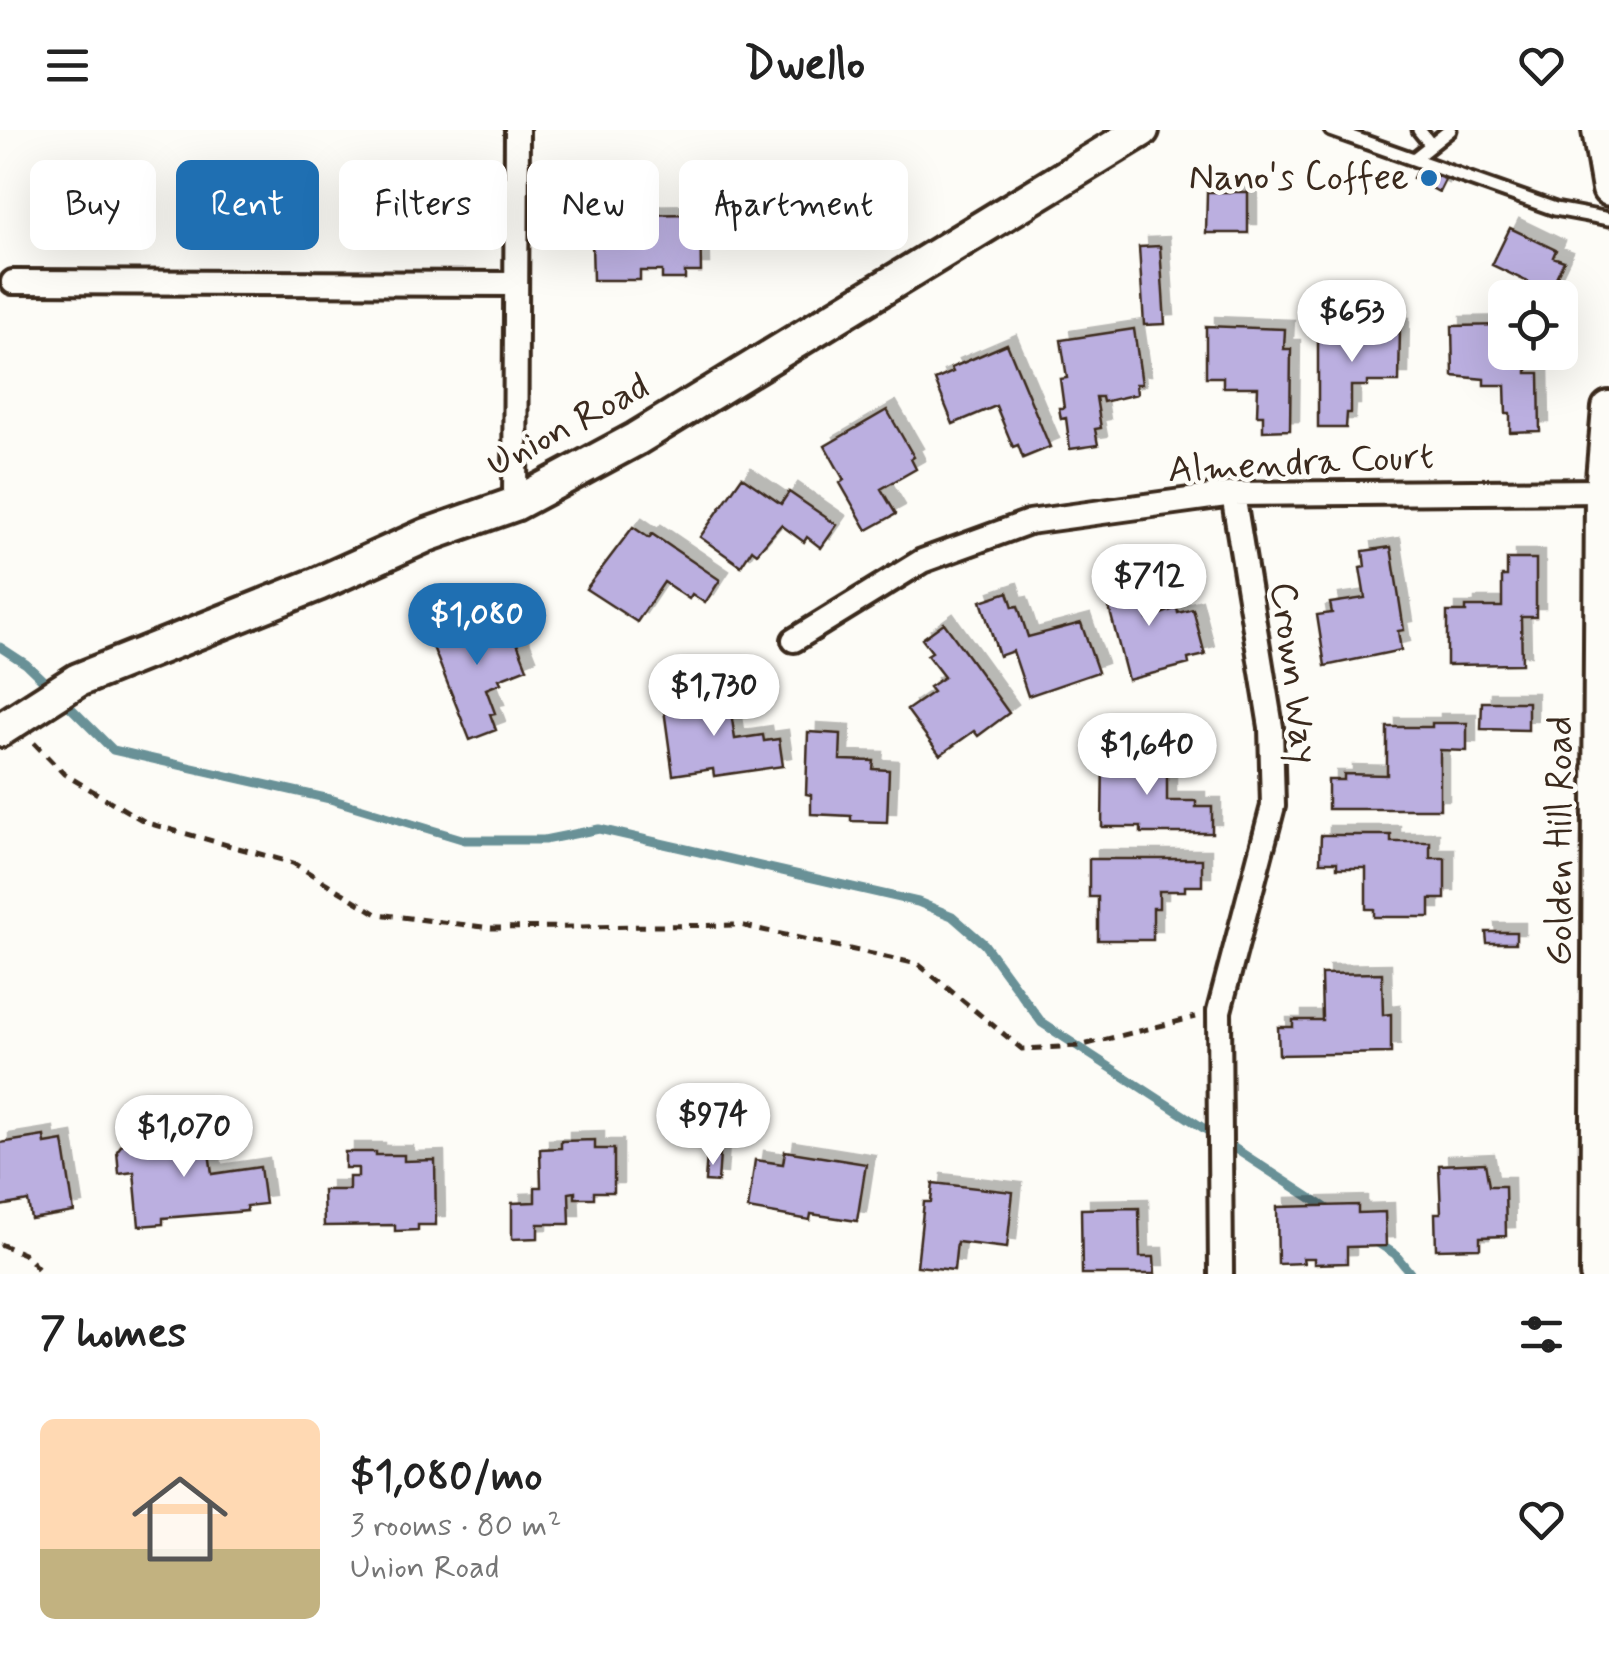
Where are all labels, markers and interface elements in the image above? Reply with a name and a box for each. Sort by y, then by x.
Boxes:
text: Dwello [744,36,865,95]
icon: menu [40,38,95,93]
icon: heart [1514,38,1569,93]
place label: Nano's Coffee [1189,154,1409,203]
chip: Buy [30,160,156,250]
chip: Rent [176,160,319,250]
chip: Filters [339,160,507,250]
chip: New [527,160,659,250]
chip: Apartment [679,160,908,250]
marker: Nano's Coffee [1418,167,1440,189]
pin: $653 [1293,280,1411,365]
map controls [1488,280,1578,370]
button: locate [1488,280,1578,370]
text: $653 [1319,291,1385,333]
street label: Union Road [478,363,658,489]
street label: Almendra Court [1167,433,1435,495]
pin: $712 [1090,544,1208,629]
text: $712 [1113,555,1185,597]
street label: Crown Way [1258,579,1328,767]
pin: $1,080 [396,583,558,668]
text: $1,080 [430,594,524,636]
pin: $1,730 [633,654,795,739]
text: $1,730 [670,665,758,707]
pin: $1,640 [1066,713,1228,798]
street label: Golden Hill Road [1536,716,1585,966]
text: $1,640 [1100,724,1194,766]
pin: $974 [654,1083,772,1168]
text: $974 [678,1094,748,1136]
pin: $1,070 [103,1095,265,1180]
text: $1,070 [137,1106,231,1148]
text: 7 homes [40,1307,187,1362]
icon: filters [1514,1307,1569,1362]
text: $1,080/mo [350,1450,542,1505]
icon: home [120,1459,240,1579]
icon: heart [1514,1492,1569,1547]
text: 3 rooms · 80 m² [350,1505,561,1547]
text: Union Road [350,1547,499,1589]

